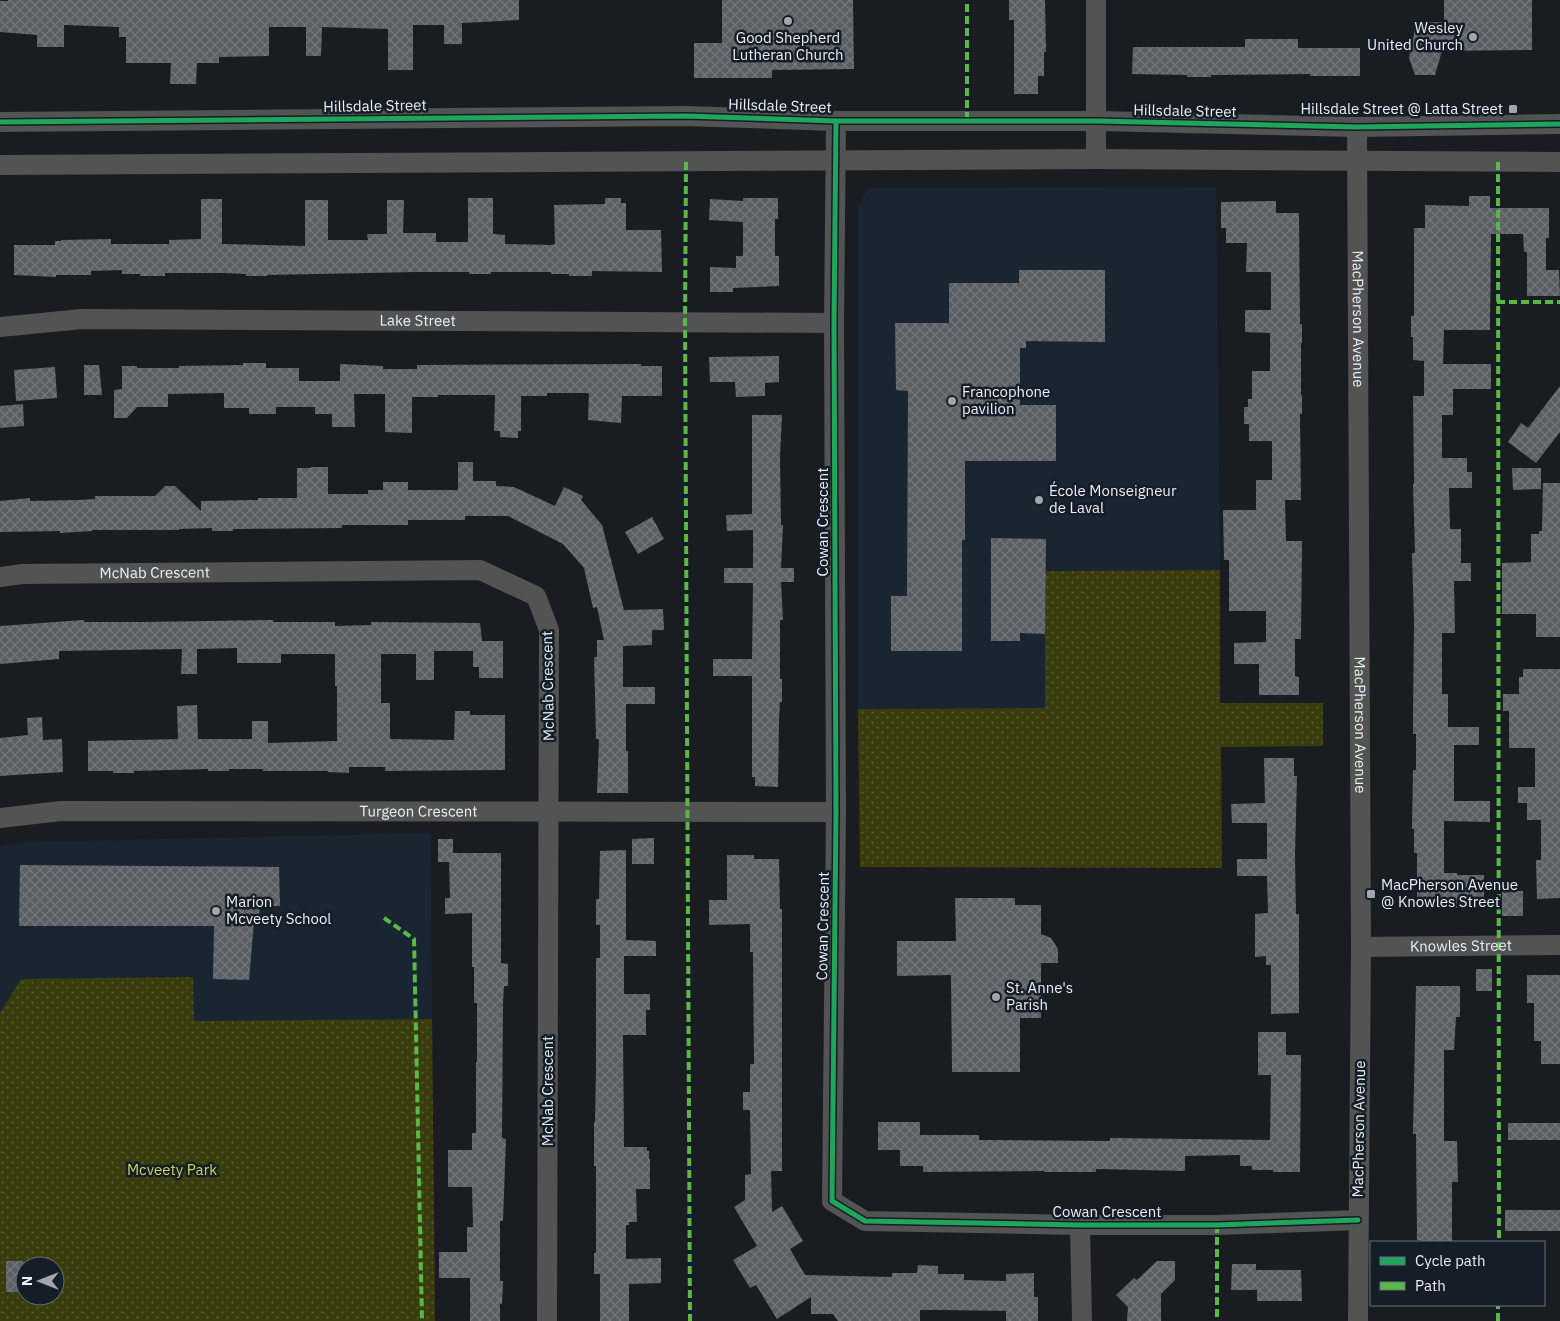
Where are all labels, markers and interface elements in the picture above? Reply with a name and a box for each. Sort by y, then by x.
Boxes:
marker: Good Shepherd Lutheran Church [782,15,794,27]
place label: Wesley United Church [1367,18,1464,54]
place label: Good Shepherd Lutheran Church [732,28,844,64]
marker: Wesley United Church [1467,31,1479,43]
street label: Hillsdale Street [728,94,832,117]
street label: Hillsdale Street [323,95,427,116]
place label: Hillsdale Street @ Latta Street [1300,99,1503,118]
street label: Hillsdale Street [1133,100,1237,121]
marker: Hillsdale Street @ Latta Street [1507,103,1519,115]
street label: MacPherson Avenue [1349,250,1368,388]
street label: Lake Street [379,311,456,330]
place label: Francophone pavilion [962,382,1050,418]
marker: Francophone pavilion [946,395,958,407]
street label: Cowan Crescent [813,468,832,576]
place label: École Monseigneur de Laval [1049,481,1177,517]
marker: École Monseigneur de Laval [1033,494,1045,506]
street label: McNab Crescent [99,562,210,582]
street label: McNab Crescent [537,631,558,741]
street label: MacPherson Avenue [1351,656,1370,794]
street label: Turgeon Crescent [360,801,478,821]
street label: Cowan Crescent [812,871,833,981]
place label: MacPherson Avenue @ Knowles Street [1381,875,1518,911]
marker: MacPherson Avenue @ Knowles Street [1365,888,1377,900]
place label: Marion Mcveety School [226,892,331,928]
marker: Marion Mcveety School [210,905,222,917]
street label: Knowles Street [1410,935,1512,956]
place label: St. Anne's Parish [1006,978,1073,1014]
marker: St. Anne's Parish [990,991,1002,1003]
street label: McNab Crescent [538,1036,557,1146]
street label: MacPherson Avenue [1348,1060,1369,1198]
park label: Mcveety Park [127,1160,217,1179]
street label: Cowan Crescent [1053,1202,1161,1221]
legend [1370,1241,1545,1306]
text: Cycle path [1415,1251,1486,1270]
north arrow [15,1256,65,1306]
text: N [18,1276,36,1286]
text: Path [1415,1276,1446,1295]

